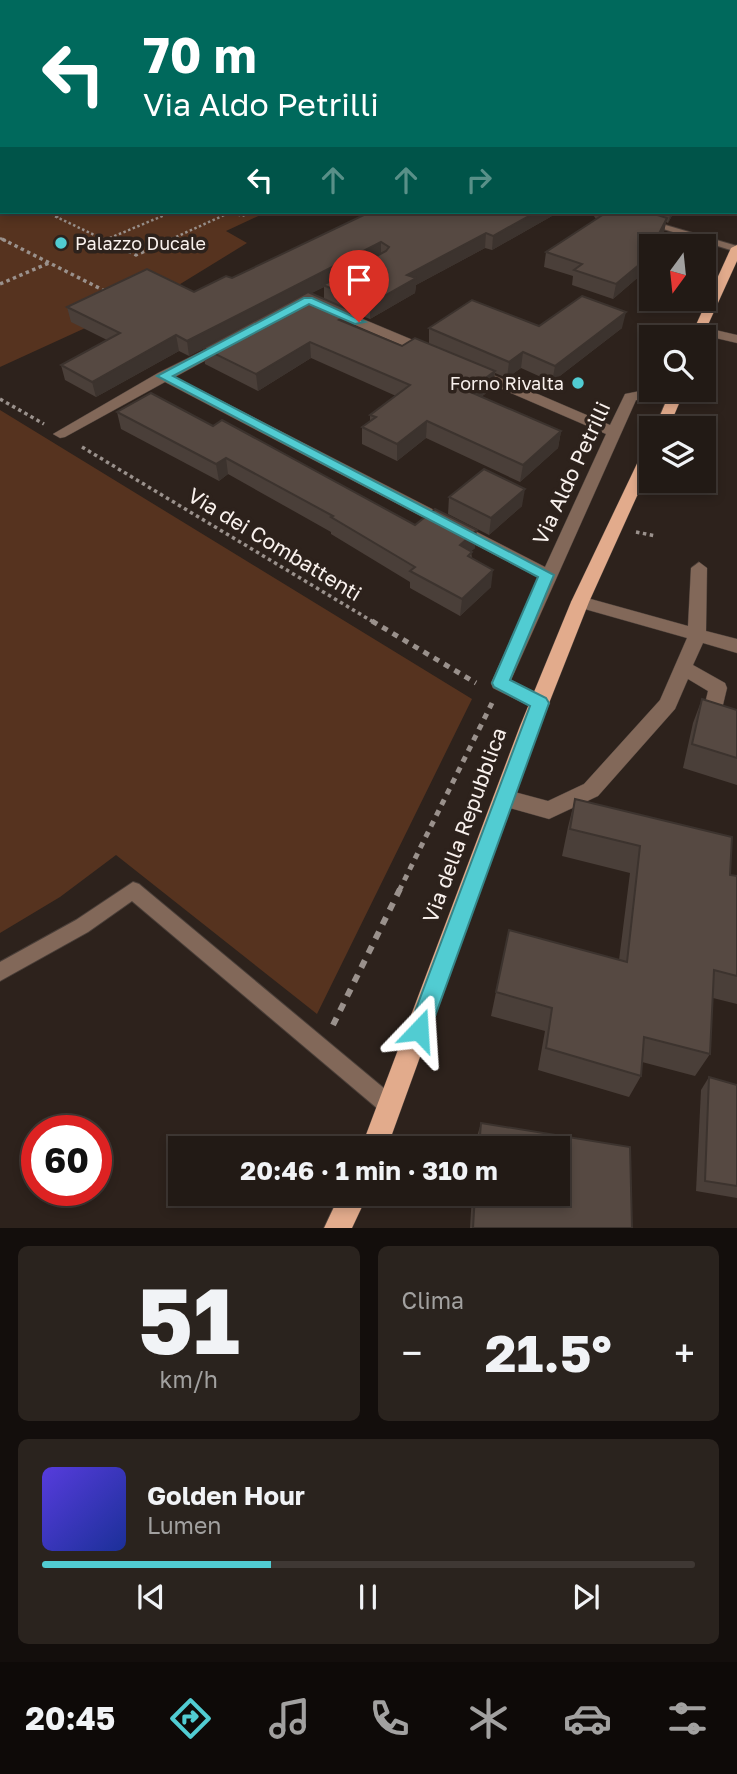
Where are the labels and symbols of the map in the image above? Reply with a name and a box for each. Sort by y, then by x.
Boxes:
place label: Palazzo Ducale [75,232,206,254]
north arrow [639,234,716,312]
marker: Palazzo Ducale [53,235,69,251]
pin [329,250,389,322]
place label: Forno Rivalta [450,372,564,394]
marker: Forno Rivalta [570,375,586,391]
street label: Via Aldo Petrilli [527,397,615,549]
street label: Via dei Combattenti [183,482,367,606]
street label: Via della Repubblica [417,724,511,926]
position arrow [382,993,456,1067]
speed limit sign: 60 [21,1115,112,1206]

